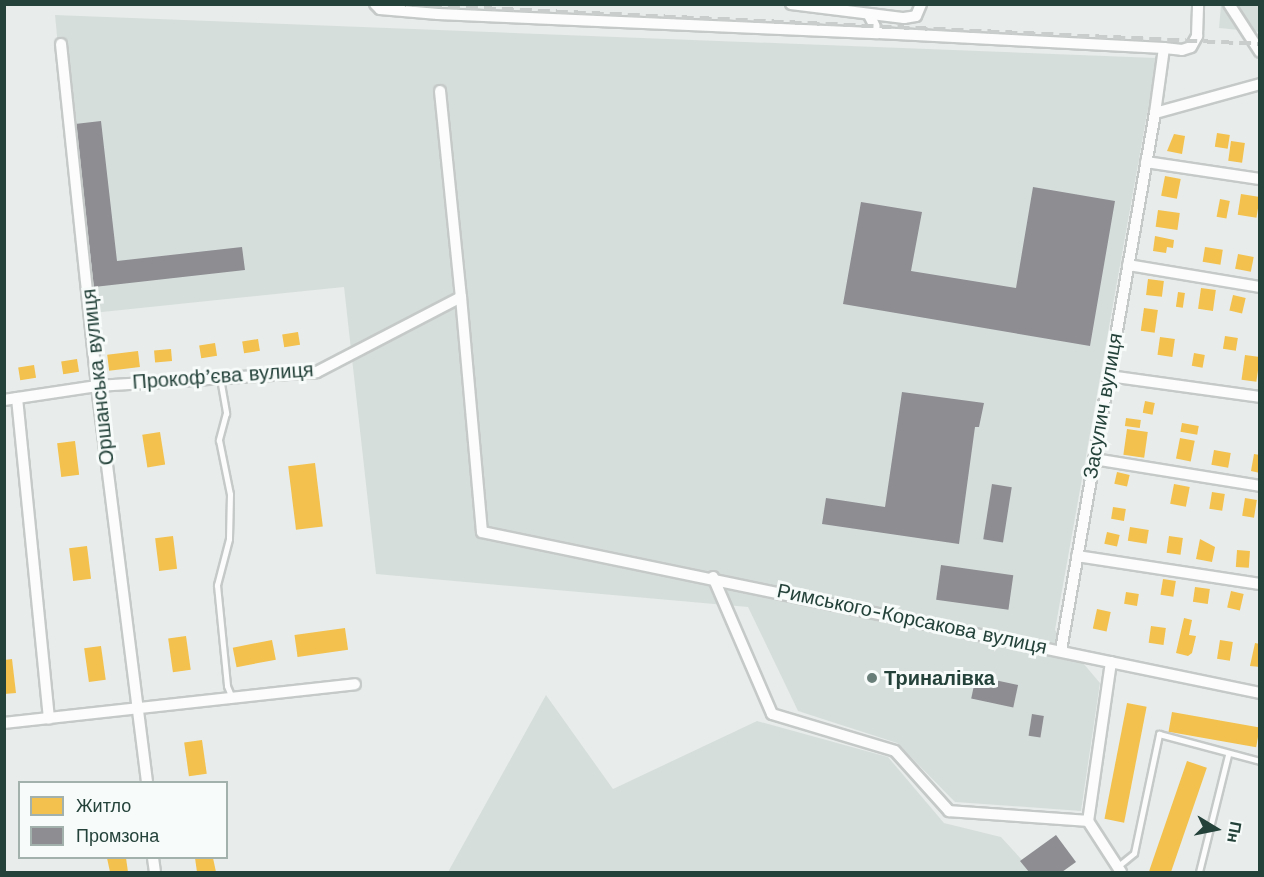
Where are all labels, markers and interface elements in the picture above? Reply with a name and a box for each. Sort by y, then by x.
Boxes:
street label: Оршанська вулиця [77,288,119,466]
street label: Засулич вулиця [1078,331,1128,481]
street label: Прокоф’єва вулиця [132,358,314,394]
street label: Римського-Корсакова вулиця [775,579,1049,659]
place label: Триналівка [884,666,995,690]
marker: Триналівка [865,671,879,685]
legend [18,781,228,859]
text: Житло [76,795,131,816]
north arrow [1186,799,1246,859]
text: Пн [1223,820,1245,844]
text: Промзона [76,825,159,846]

